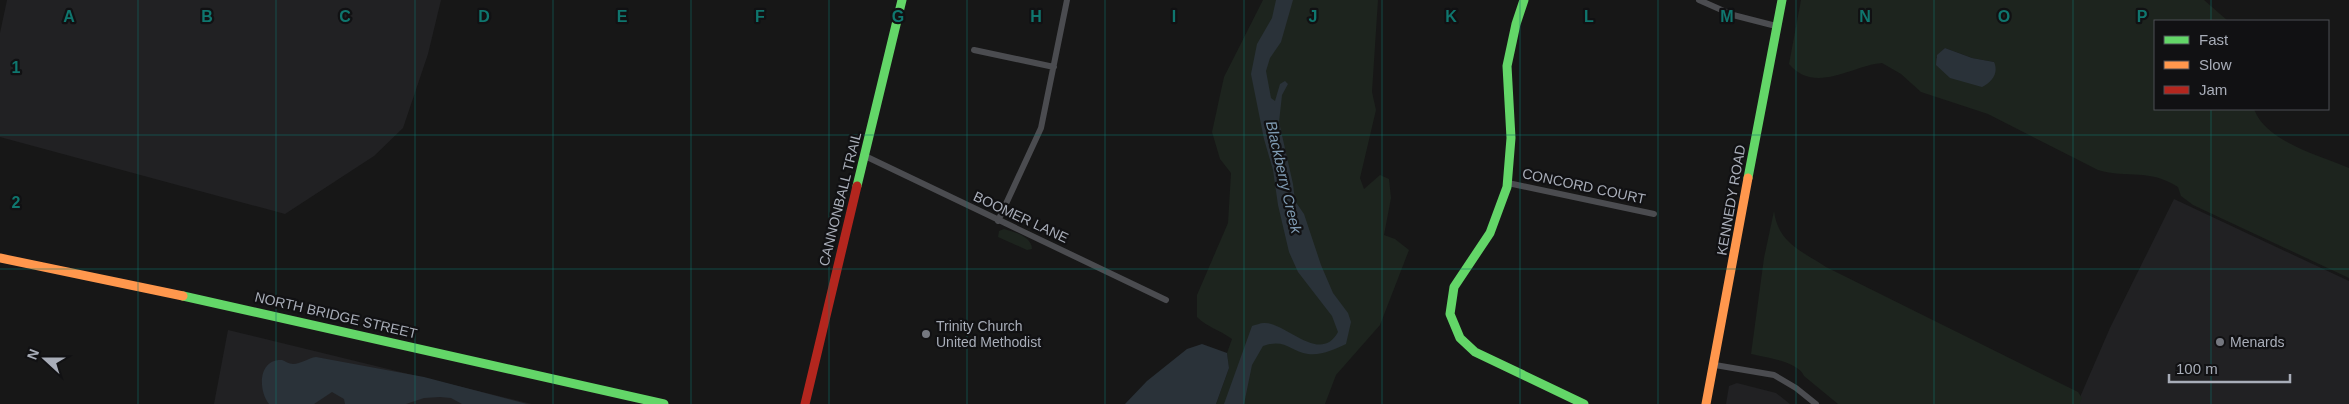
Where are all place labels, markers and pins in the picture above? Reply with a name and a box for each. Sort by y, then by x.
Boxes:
place label: Trinity Church United Methodist [936,318,1041,350]
marker: Trinity Church United Methodist [920,328,932,340]
place label: Menards [2230,334,2284,350]
marker: Menards [2214,336,2226,348]

